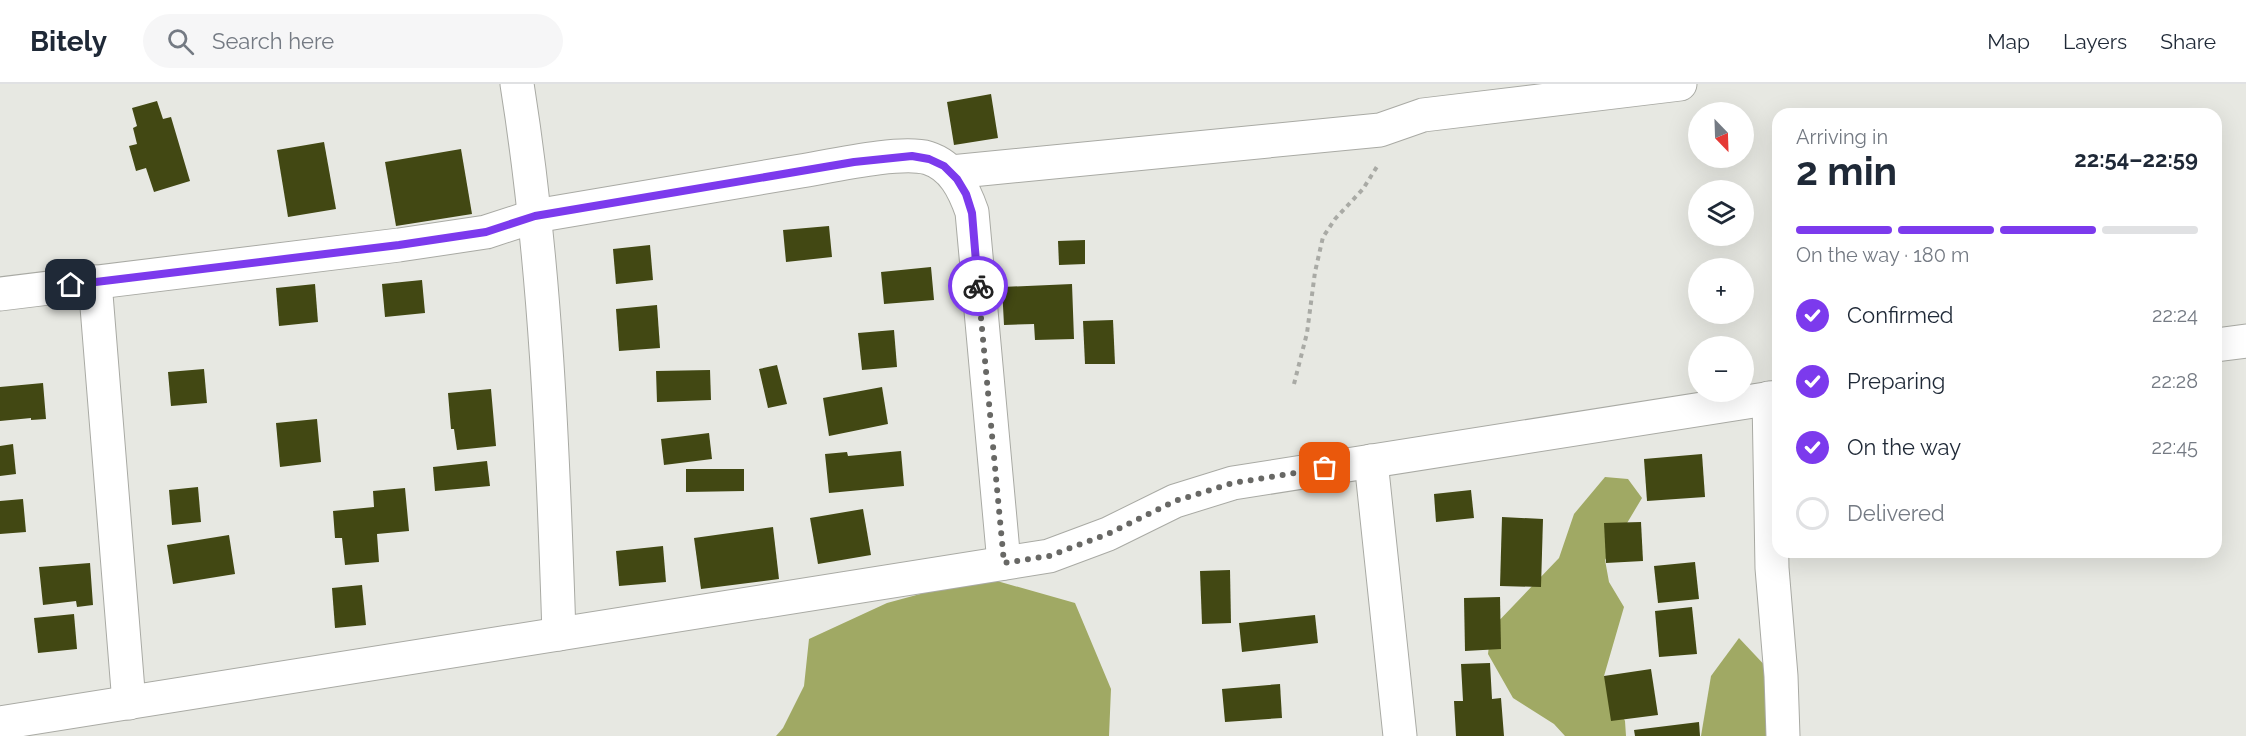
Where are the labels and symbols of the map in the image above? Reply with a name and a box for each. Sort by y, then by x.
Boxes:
north arrow [1688,102,1754,168]
courier [948,256,1008,316]
pin [45,259,96,310]
pin [1299,442,1350,493]

